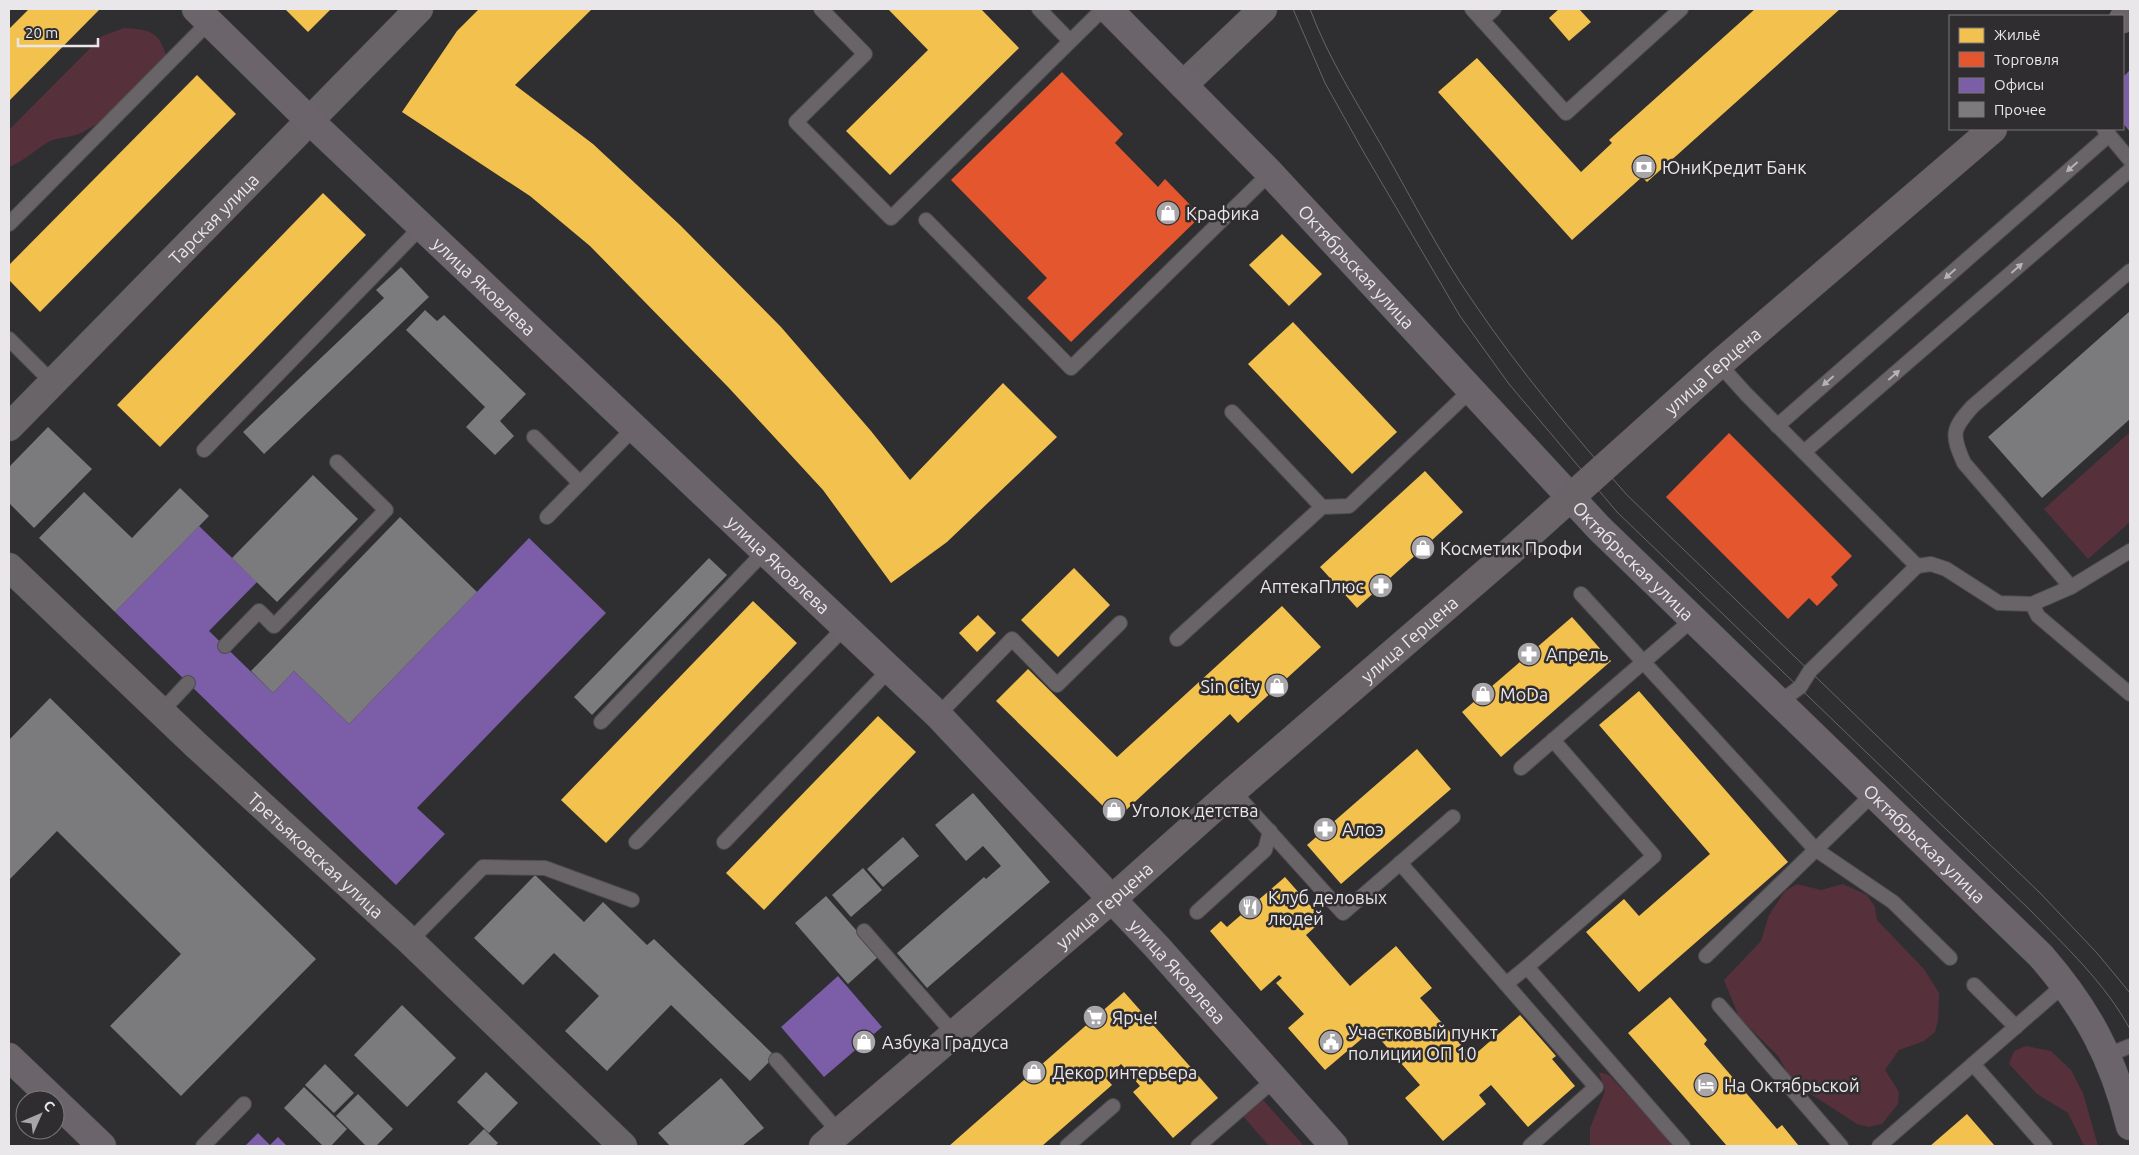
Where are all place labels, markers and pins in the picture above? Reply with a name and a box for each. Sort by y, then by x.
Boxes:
bank icon: ЮниКредит Банк [1631,154,1657,180]
place label: ЮниКредит Банк [1662,157,1806,177]
shop icon: Крафика [1155,200,1181,226]
place label: Крафика [1186,203,1260,223]
shop icon: Косметик Профи [1410,535,1436,561]
place label: Косметик Профи [1440,538,1583,558]
pharmacy icon: АптекаПлюс [1368,573,1394,599]
place label: АптекаПлюс [1260,576,1364,596]
pharmacy icon: Апрель [1516,641,1542,667]
place label: Апрель [1546,644,1608,664]
shop icon: Sin City [1264,673,1290,699]
place label: Sin City [1201,676,1260,696]
shop icon: МоDa [1470,681,1496,707]
place label: МоDa [1500,684,1548,704]
shop icon: Уголок детства [1101,797,1127,823]
place label: Уголок детства [1132,800,1258,820]
pharmacy icon: Алоэ [1312,816,1338,842]
place label: Алоэ [1342,819,1384,839]
place label: Клуб деловых людей [1268,887,1387,928]
restaurant icon: Клуб деловых людей [1237,894,1263,920]
supermarket icon: Ярче! [1082,1004,1108,1030]
place label: Ярче! [1112,1007,1158,1027]
place label: Участковый пункт полиции ОП 10 [1348,1022,1498,1063]
shop icon: Азбука Градуса [851,1029,877,1055]
public building icon: Участковый пункт полиции ОП 10 [1318,1029,1344,1055]
place label: Азбука Градуса [882,1032,1009,1052]
shop icon: Декор интерьера [1021,1059,1047,1085]
place label: Декор интерьера [1052,1062,1197,1082]
hotel icon: На Октябрьской [1693,1072,1719,1098]
place label: На Октябрьской [1724,1075,1860,1095]

